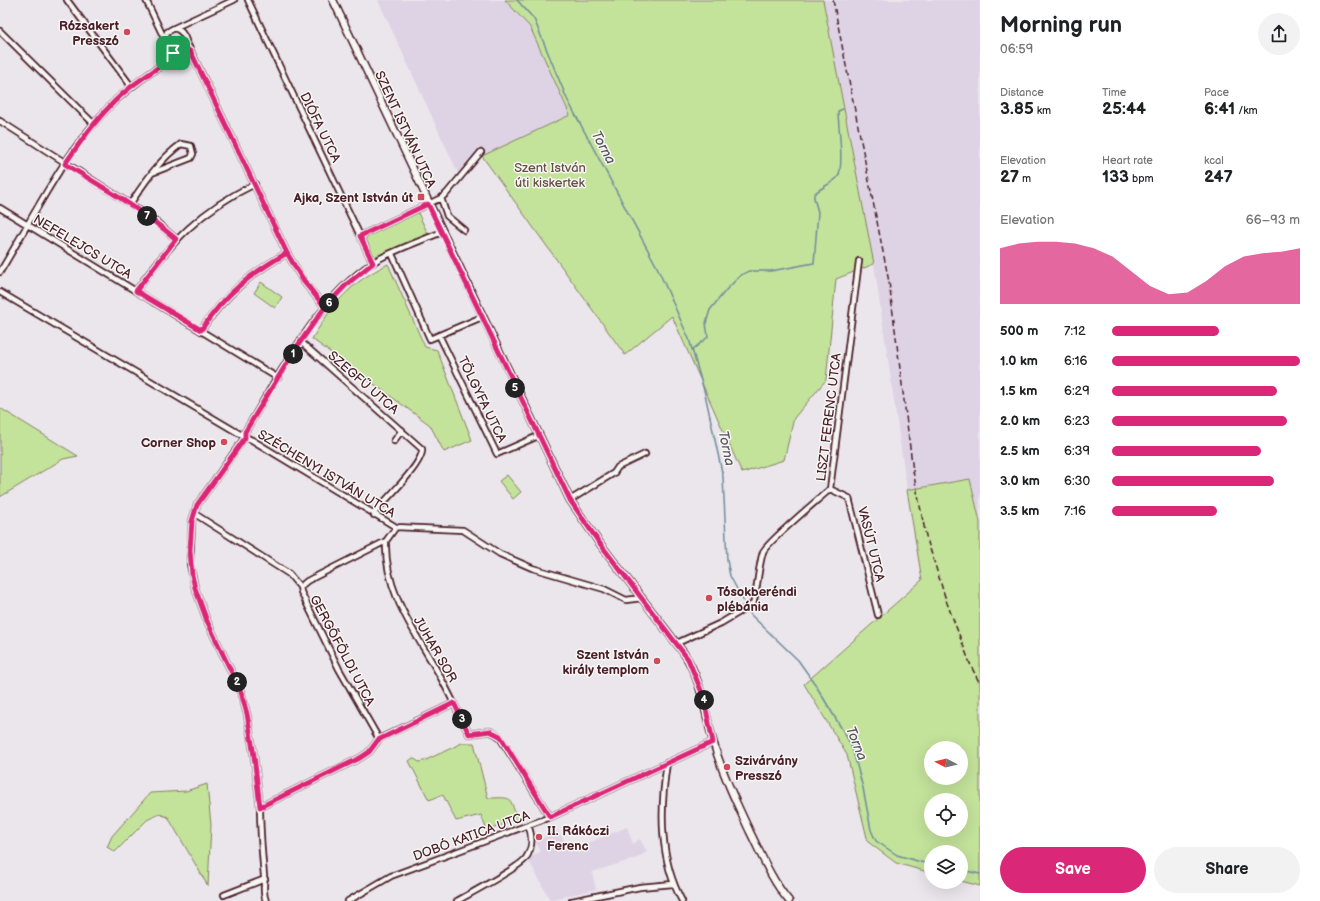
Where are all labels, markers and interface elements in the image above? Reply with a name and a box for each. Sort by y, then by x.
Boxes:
text: Morning run [1000,12,1122,39]
button: share [1258,13,1300,55]
place label: Rózsakert Presszó [59,18,120,49]
marker: Rózsakert Presszó [122,27,132,37]
pin [156,36,190,70]
text: 06:59 [1000,41,1033,57]
icon: arrive [162,42,184,64]
street label: SZENT ISTVÁN UTCA [371,68,440,190]
text: Distance [1000,86,1044,99]
text: Time [1102,86,1126,99]
text: Pace [1204,86,1229,99]
street label: DIÓFA UTCA [296,89,345,165]
text: 3.85 [1000,99,1034,119]
text: 25:44 [1102,99,1146,119]
text: 6:41 [1204,99,1235,119]
text: km [1034,104,1051,117]
text: /km [1235,104,1258,117]
water label: Torna [588,128,619,167]
text: Elevation [1000,154,1046,167]
text: Heart rate [1102,154,1153,167]
text: kcal [1204,154,1224,167]
park label: Szent István úti kiskertek [514,160,586,191]
text: 27 [1000,167,1019,187]
text: 133 [1102,167,1129,187]
text: 247 [1204,167,1233,187]
text: m [1019,172,1031,185]
text: bpm [1129,172,1154,185]
place label: Ajka, Szent István út [293,190,414,206]
marker: Ajka, Szent István út [416,192,426,202]
pin: 7 [137,206,157,226]
text: 7 [144,209,150,222]
street label: NEFELEJCS UTCA [30,211,135,283]
text: Elevation [1000,212,1054,228]
text: 66–93 m [1246,212,1300,228]
pin: 6 [319,293,339,313]
text: 6 [326,296,332,309]
text: 500 m [1000,323,1038,339]
text: 7:12 [1064,323,1086,339]
pin: 1 [283,344,303,364]
text: 1 [291,347,295,360]
street label: SZEGFŰ UTCA [325,348,402,418]
street label: LISZT FERENC UTCA [813,352,845,482]
text: 1.0 km [1000,353,1038,369]
text: 6:16 [1064,353,1088,369]
street label: TÖLGYFA UTCA [454,354,510,445]
pin: 5 [505,378,525,398]
text: 5 [512,381,518,394]
text: 1.5 km [1000,383,1037,399]
text: 6:29 [1064,383,1090,399]
text: 2.0 km [1000,413,1040,429]
text: 6:23 [1064,413,1090,429]
street label: SZÉCHENYI ISTVÁN UTCA [255,426,399,521]
water label: Torna [715,429,739,467]
place label: Corner Shop [141,435,217,451]
marker: Corner Shop [219,437,229,447]
text: 2.5 km [1000,443,1040,459]
text: 6:39 [1064,443,1090,459]
text: 3.0 km [1000,473,1040,489]
text: 6:30 [1064,473,1090,489]
text: 3.5 km [1000,503,1039,519]
text: 7:16 [1064,503,1086,519]
street label: VASÚT UTCA [854,505,889,584]
place label: Tósokberéndi plébánia [717,584,797,615]
street label: GERGŐFÖLDI UTCA [306,592,378,709]
marker: Tósokberéndi plébánia [704,593,714,603]
street label: JUHAR SOR [410,614,460,685]
place label: Szent István király templom [562,647,649,678]
marker: Szent István király templom [652,656,662,666]
pin: 2 [227,672,247,692]
text: 2 [234,675,240,688]
pin: 4 [694,690,714,710]
text: 4 [701,693,707,706]
pin: 3 [452,709,472,729]
text: 3 [459,712,465,725]
water label: Torna [842,724,871,763]
north arrow [924,741,968,785]
map controls [924,741,968,889]
place label: Szivárvány Presszó [735,753,798,784]
marker: Szivárvány Presszó [722,762,732,772]
button: locate [924,793,968,837]
street label: DOBÓ KATICA UTCA [410,806,532,864]
place label: II. Rákóczi Ferenc [547,823,609,854]
marker: II. Rákóczi Ferenc [534,832,544,842]
button: layers [924,845,968,889]
button: Save [1000,847,1146,893]
button: Share [1154,847,1300,893]

